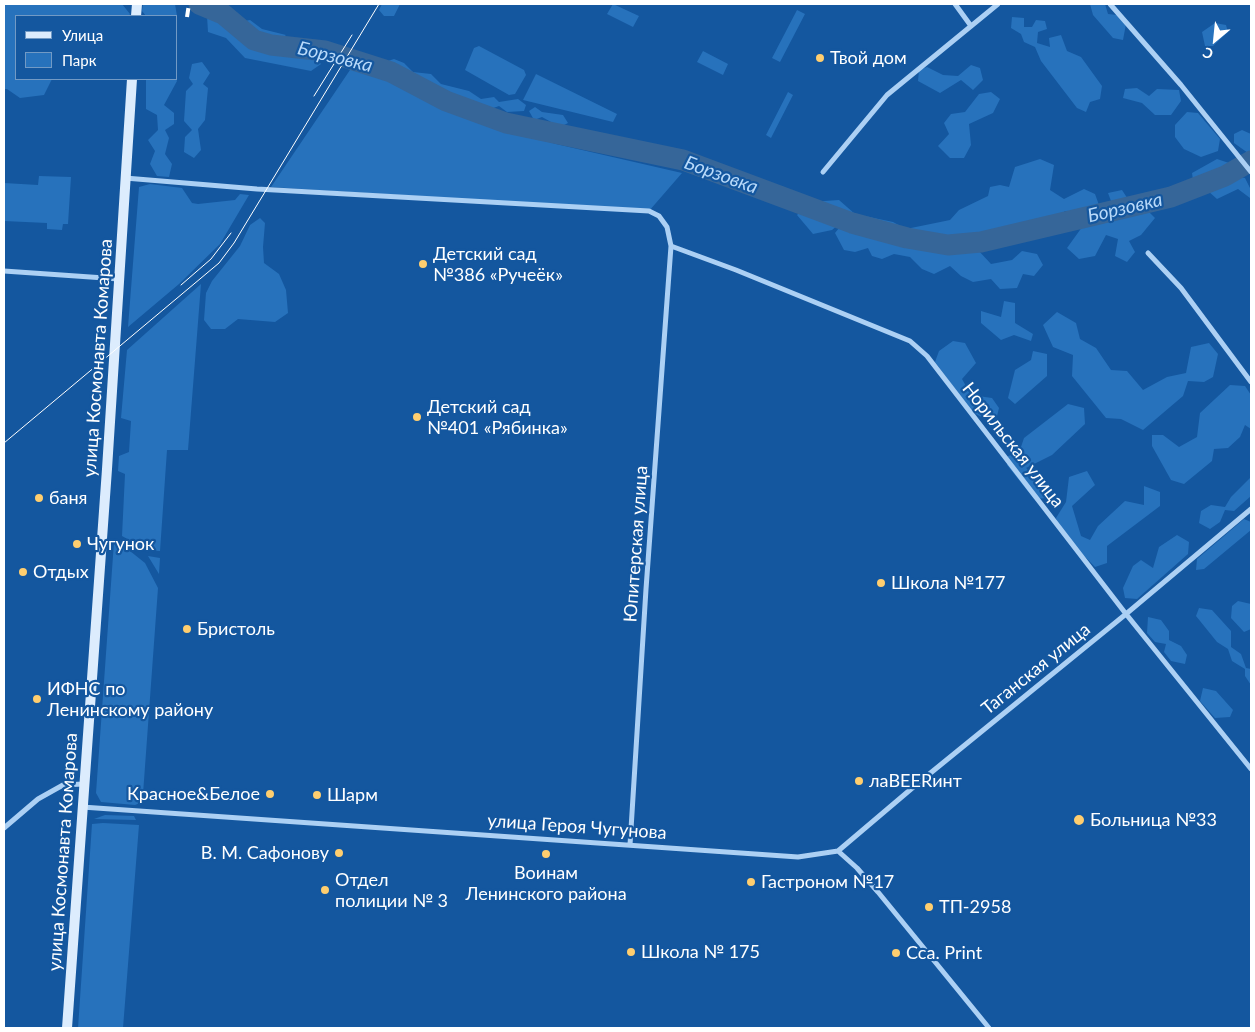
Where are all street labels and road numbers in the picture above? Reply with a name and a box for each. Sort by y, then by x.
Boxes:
street label: улица Космонавта Комарова [79,238,117,478]
street label: Норильская улица [957,378,1069,512]
street label: Юпитерская улица [620,465,652,623]
street label: Таганская улица [977,619,1095,719]
street label: улица Космонавта Комарова [44,732,82,972]
street label: улица Героя Чугунова [487,810,667,844]

